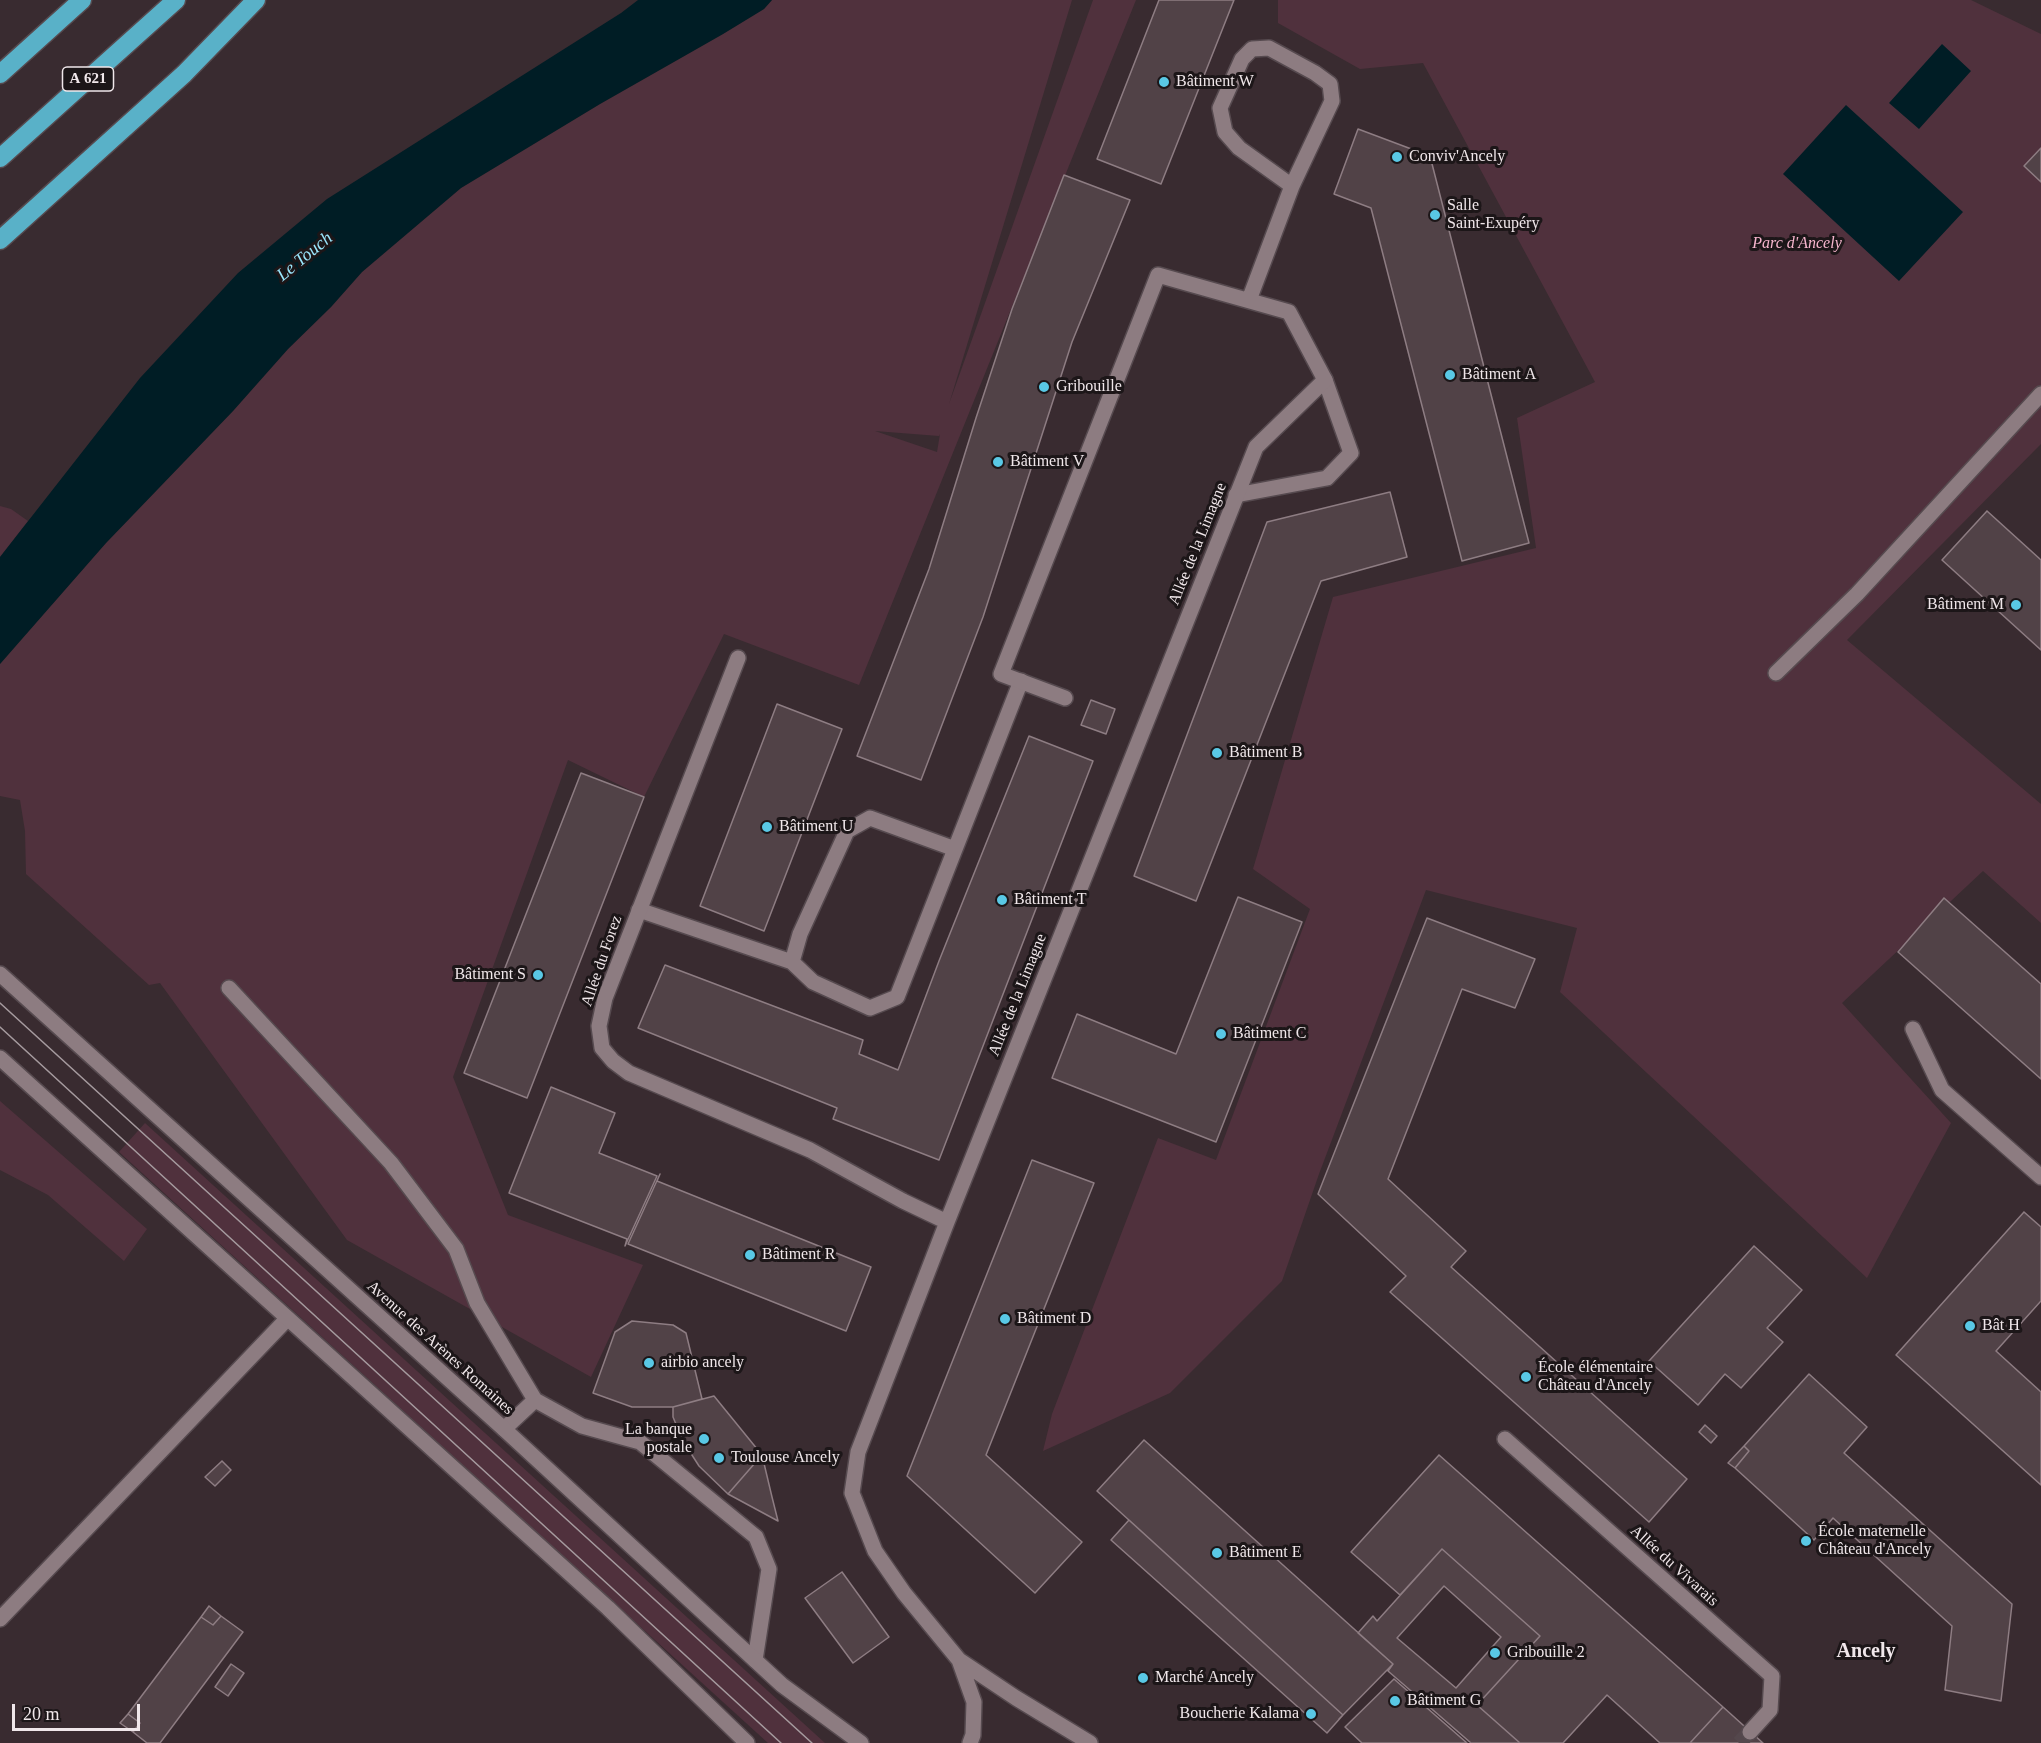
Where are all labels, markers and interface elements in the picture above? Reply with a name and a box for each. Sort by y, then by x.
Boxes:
road number: A 621 [62,67,113,91]
place label: Bâtiment W [1176,72,1254,92]
marker: Bâtiment W [1157,75,1171,89]
place label: Conviv'Ancely [1409,147,1505,167]
marker: Conviv'Ancely [1390,150,1404,164]
place label: Salle Saint-Exupéry [1447,196,1539,234]
marker: Salle Saint-Exupéry [1428,208,1442,222]
water label: Le Touch [273,228,337,286]
park label: Parc d'Ancely [1752,234,1842,254]
place label: Bâtiment A [1462,365,1536,385]
marker: Bâtiment A [1443,368,1457,382]
place label: Gribouille [1056,377,1122,397]
marker: Gribouille [1037,380,1051,394]
place label: Bâtiment V [1010,452,1084,472]
marker: Bâtiment V [991,455,1005,469]
street label: Allée de la Limagne [1165,480,1231,608]
place label: Bâtiment M [1927,595,2004,615]
marker: Bâtiment M [2009,598,2023,612]
place label: Bâtiment B [1229,743,1302,763]
marker: Bâtiment B [1210,746,1224,760]
place label: Bâtiment U [779,817,853,837]
marker: Bâtiment U [760,820,774,834]
place label: Bâtiment T [1014,890,1086,910]
marker: Bâtiment T [995,893,1009,907]
street label: Allée du Forez [577,913,627,1009]
street label: Allée de la Limagne [985,931,1051,1059]
place label: Bâtiment S [454,965,526,985]
marker: Bâtiment S [531,968,545,982]
place label: Bâtiment C [1233,1024,1306,1044]
marker: Bâtiment C [1214,1027,1228,1041]
place label: Bâtiment R [762,1245,835,1265]
marker: Bâtiment R [743,1248,757,1262]
street label: Avenue des Arènes Romaines [363,1277,517,1419]
place label: Bâtiment D [1017,1309,1091,1329]
marker: Bâtiment D [998,1312,1012,1326]
place label: Bât H [1982,1316,2020,1336]
marker: Bât H [1963,1319,1977,1333]
place label: airbio ancely [661,1353,744,1373]
marker: airbio ancely [642,1356,656,1370]
place label: École élémentaire Château d'Ancely [1538,1358,1653,1396]
marker: École élémentaire Château d'Ancely [1519,1370,1533,1384]
place label: La banque postale [625,1420,692,1458]
marker: La banque postale [697,1432,711,1446]
place label: Toulouse Ancely [731,1448,840,1468]
marker: Toulouse Ancely [712,1451,726,1465]
street label: Allée du Vivarais [1626,1521,1722,1611]
place label: École maternelle Château d'Ancely [1818,1522,1932,1560]
marker: École maternelle Château d'Ancely [1799,1534,1813,1548]
place label: Bâtiment E [1229,1543,1301,1563]
marker: Bâtiment E [1210,1546,1224,1560]
district label: Ancely [1837,1640,1895,1664]
place label: Gribouille 2 [1507,1643,1585,1663]
marker: Gribouille 2 [1488,1646,1502,1660]
place label: Marché Ancely [1155,1668,1254,1688]
marker: Marché Ancely [1136,1671,1150,1685]
place label: Bâtiment G [1407,1691,1481,1711]
scale bar [15,1692,142,1730]
marker: Bâtiment G [1388,1694,1402,1708]
text: 20 m [23,1704,60,1724]
place label: Boucherie Kalama [1180,1704,1299,1724]
marker: Boucherie Kalama [1304,1707,1318,1721]

